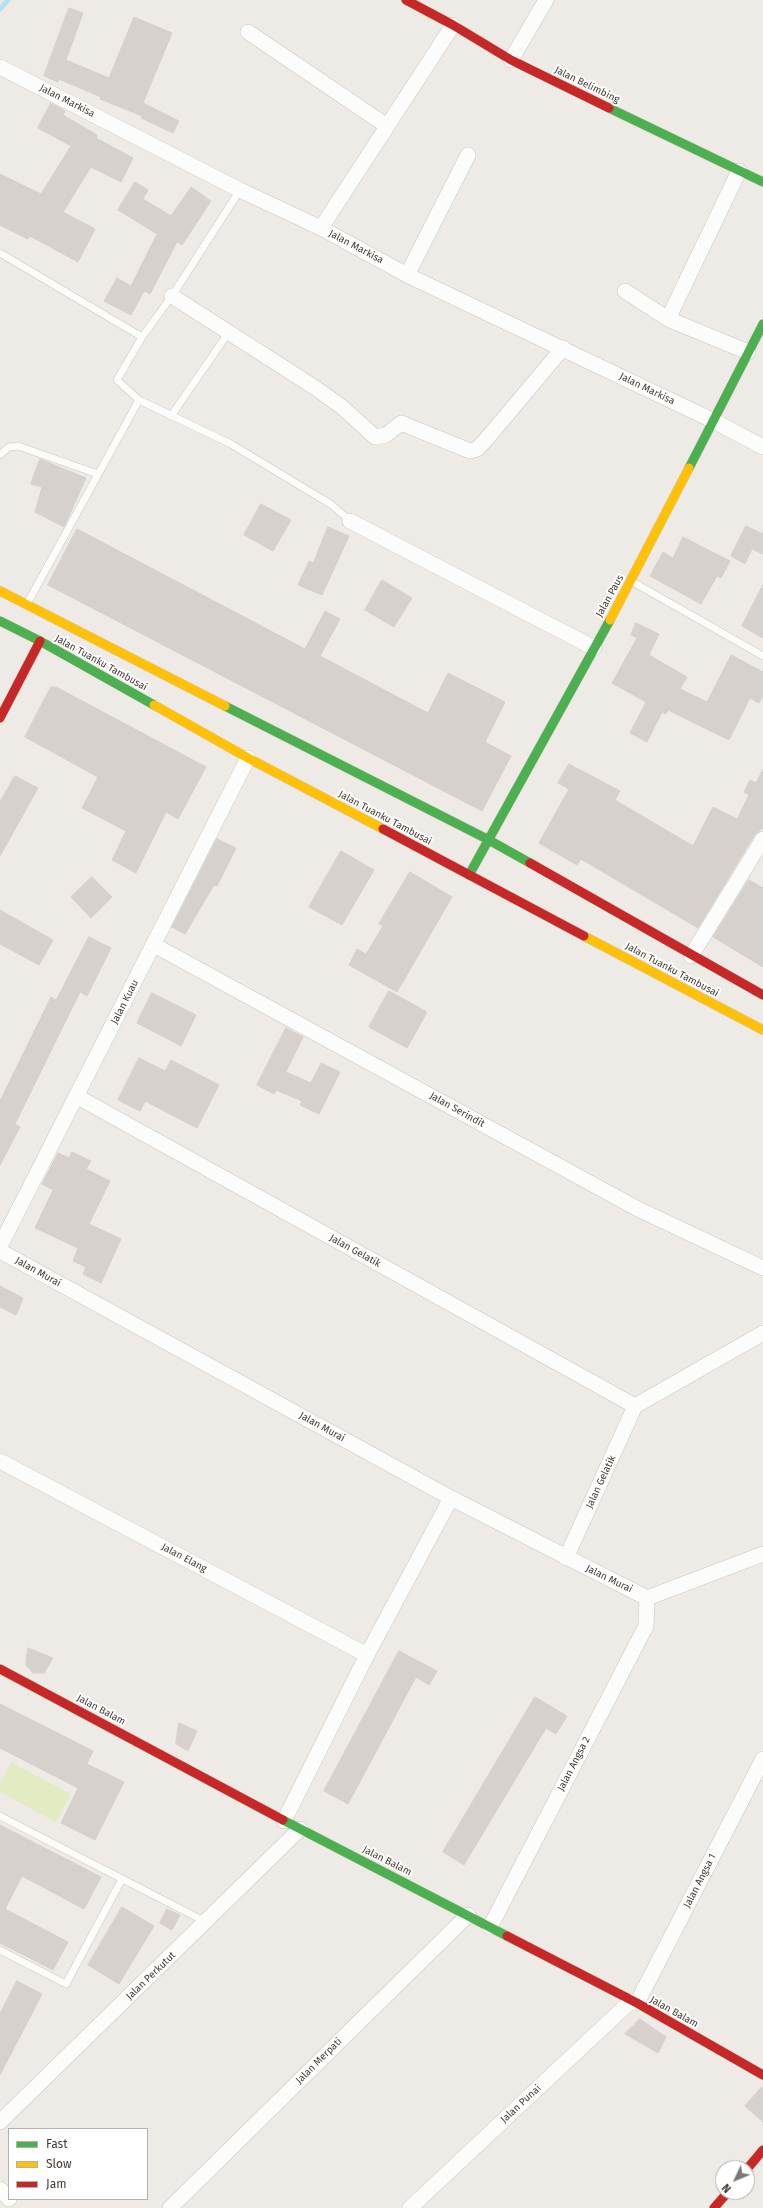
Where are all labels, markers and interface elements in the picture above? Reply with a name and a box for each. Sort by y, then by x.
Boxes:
street label: Jalan Belimbing [553,64,621,106]
street label: Jalan Markisa [37,82,97,120]
street label: Jalan Markisa [327,228,385,266]
street label: Jalan Markisa [617,370,677,408]
street label: Jalan Paus [594,573,626,619]
street label: Jalan Tuanku Tambusai [53,633,149,693]
street label: Jalan Tuanku Tambusai [336,788,434,848]
street label: Jalan Tuanku Tambusai [623,940,721,1000]
street label: Jalan Kuau [109,978,141,1026]
street label: Jalan Serindit [427,1090,487,1130]
street label: Jalan Gelatik [327,1232,383,1270]
street label: Jalan Murai [13,1254,63,1290]
street label: Jalan Murai [297,1409,347,1445]
street label: Jalan Gelatik [584,1454,618,1510]
street label: Jalan Elang [159,1541,209,1575]
street label: Jalan Murai [584,1563,634,1595]
street label: Jalan Balam [75,1692,127,1728]
street label: Jalan Angsa 2 [555,1735,593,1793]
street label: Jalan Balam [360,1844,414,1878]
street label: Jalan Angsa 1 [681,1852,719,1910]
street label: Jalan Perkutut [124,1949,178,2003]
street label: Jalan Balam [648,1994,700,2030]
street label: Jalan Merpati [294,2036,344,2086]
street label: Jalan Punai [498,2082,544,2126]
legend [8,2128,148,2200]
text: Fast [46,2137,68,2151]
text: Slow [46,2157,72,2171]
north arrow [715,2160,755,2200]
text: Jam [46,2177,66,2191]
text: N [720,2181,734,2195]

